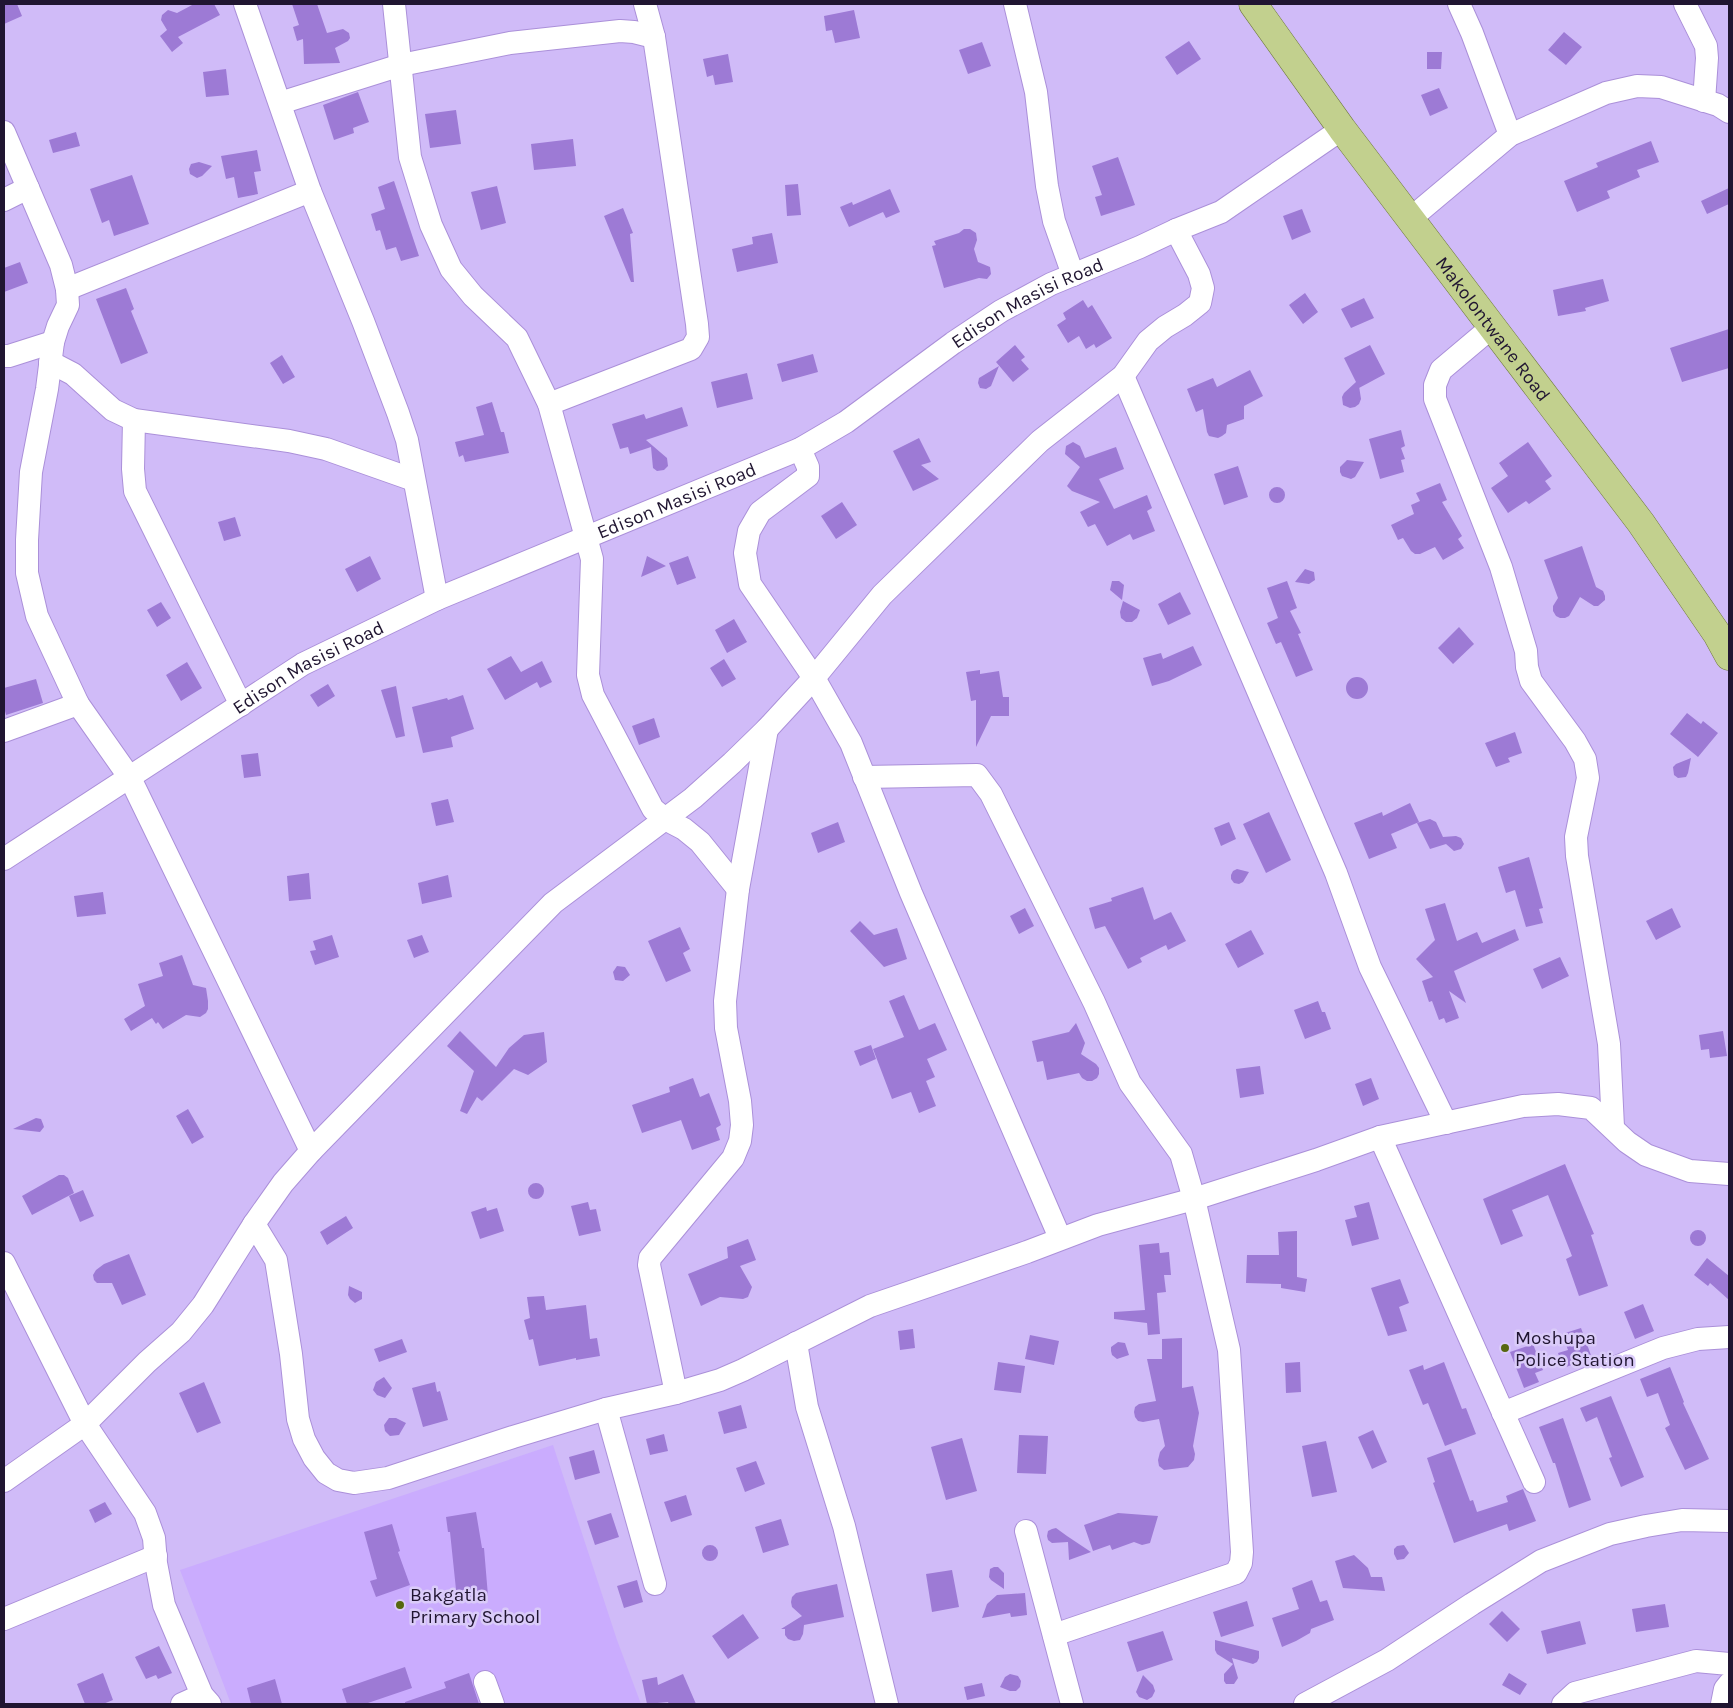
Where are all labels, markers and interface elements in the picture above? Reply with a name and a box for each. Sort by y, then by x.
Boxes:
street label: Edison Masisi Road [947,253,1107,353]
street label: Makolontwane Road [1431,253,1555,406]
street label: Edison Masisi Road [594,458,760,544]
street label: Edison Masisi Road [229,617,388,719]
place label: Moshupa Police Station [1515,1327,1635,1371]
marker: Moshupa Police Station [1499,1342,1511,1354]
place label: Bakgatla Primary School [410,1584,540,1628]
marker: Bakgatla Primary School [394,1599,406,1611]

